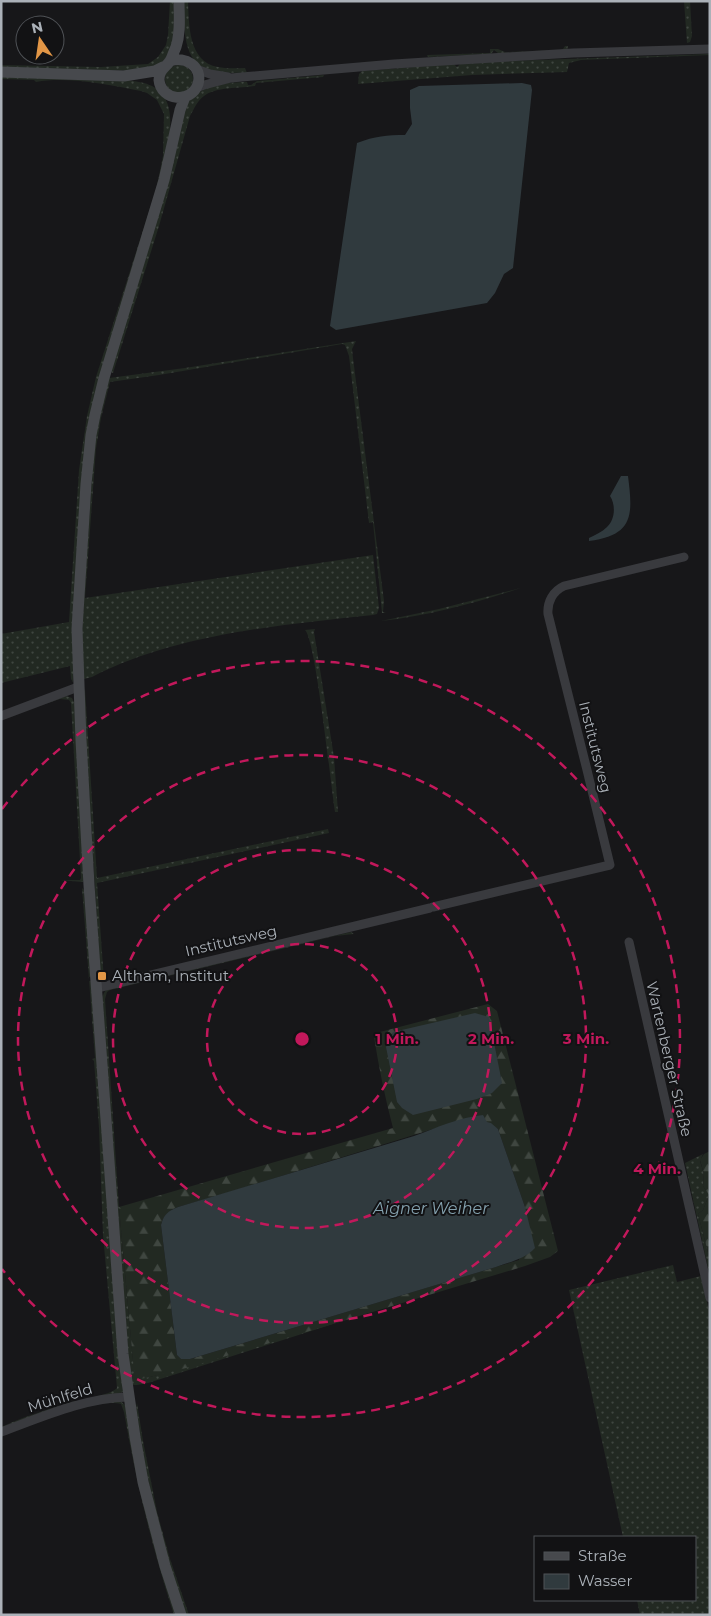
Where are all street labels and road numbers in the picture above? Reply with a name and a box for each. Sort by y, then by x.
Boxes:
street label: Institutsweg [575,699,616,795]
street label: Institutsweg [183,921,279,960]
street label: Wartenberger Straße [642,979,697,1138]
street label: Mühlfeld [25,1379,95,1416]

